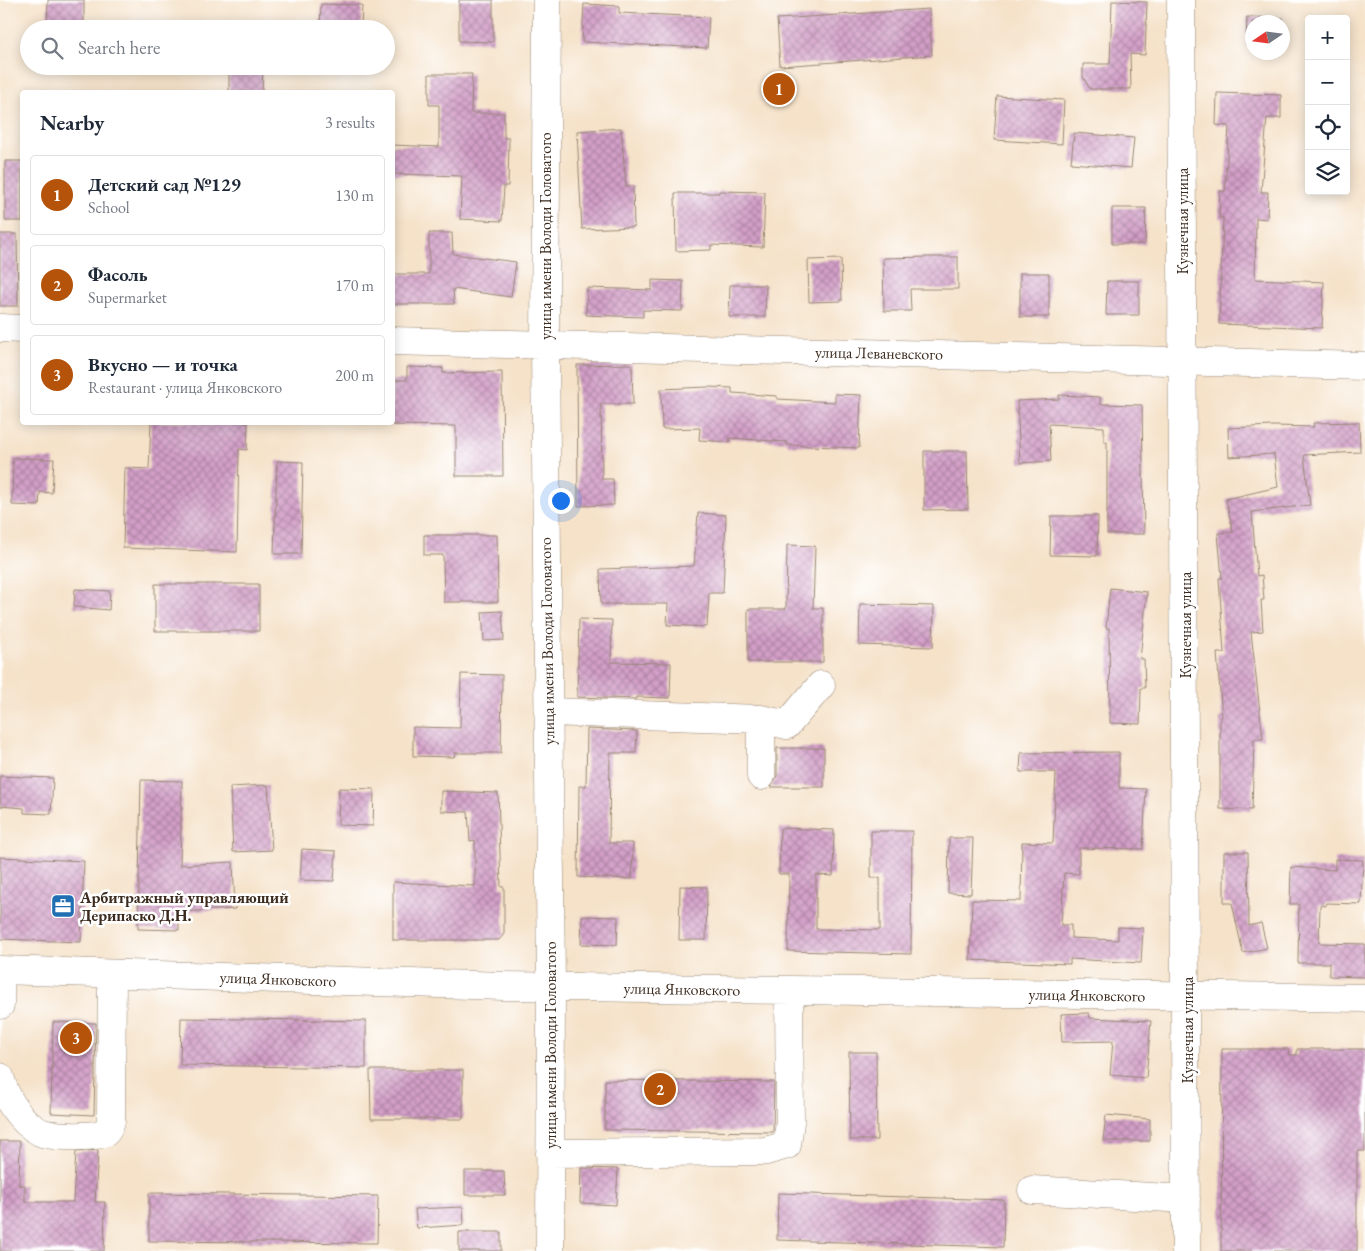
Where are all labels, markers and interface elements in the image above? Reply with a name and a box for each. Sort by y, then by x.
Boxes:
north arrow [1245,15,1290,60]
map controls [1305,15,1350,195]
button: + [1305,15,1350,60]
search box [20,20,395,75]
icon: search [38,34,66,62]
text: Search here [78,35,160,60]
button: − [1305,60,1350,105]
pin: 1 [763,70,795,108]
button: locate [1305,105,1350,150]
text: Nearby [40,109,104,136]
text: 3 results [325,112,375,133]
street label: улица имени Володи Головатого [535,132,556,340]
button: layers [1305,150,1350,195]
street label: Кузнечная улица [1172,167,1193,275]
text: Детский сад №129 [88,172,241,197]
text: 1 [53,185,61,206]
text: 130 m [335,185,374,206]
text: School [88,197,130,218]
text: Фасоль [88,262,148,287]
text: 2 [53,275,61,296]
text: 170 m [335,275,374,296]
text: Supermarket [88,287,167,308]
street label: улица Леваневского [815,341,943,365]
text: Вкусно — и точка [88,352,238,377]
text: 3 [53,365,61,386]
text: 200 m [335,365,374,386]
text: Restaurant · улица Янковского [88,377,282,398]
your location [548,488,574,514]
street label: улица имени Володи Головатого [535,537,559,745]
street label: Кузнечная улица [1175,571,1196,679]
place label: Арбитражный управляющий Дерипаско Д.Н. [79,887,289,926]
office icon: Арбитражный управляющий Дерипаско Д.Н. [50,893,76,919]
street label: улица имени Володи Головатого [540,941,561,1149]
street label: улица Янковского [219,966,337,992]
street label: Кузнечная улица [1177,976,1198,1084]
street label: улица Янковского [623,977,741,1001]
street label: улица Янковского [1028,983,1146,1007]
pin: 3 [60,1019,92,1057]
pin: 2 [644,1070,676,1108]

